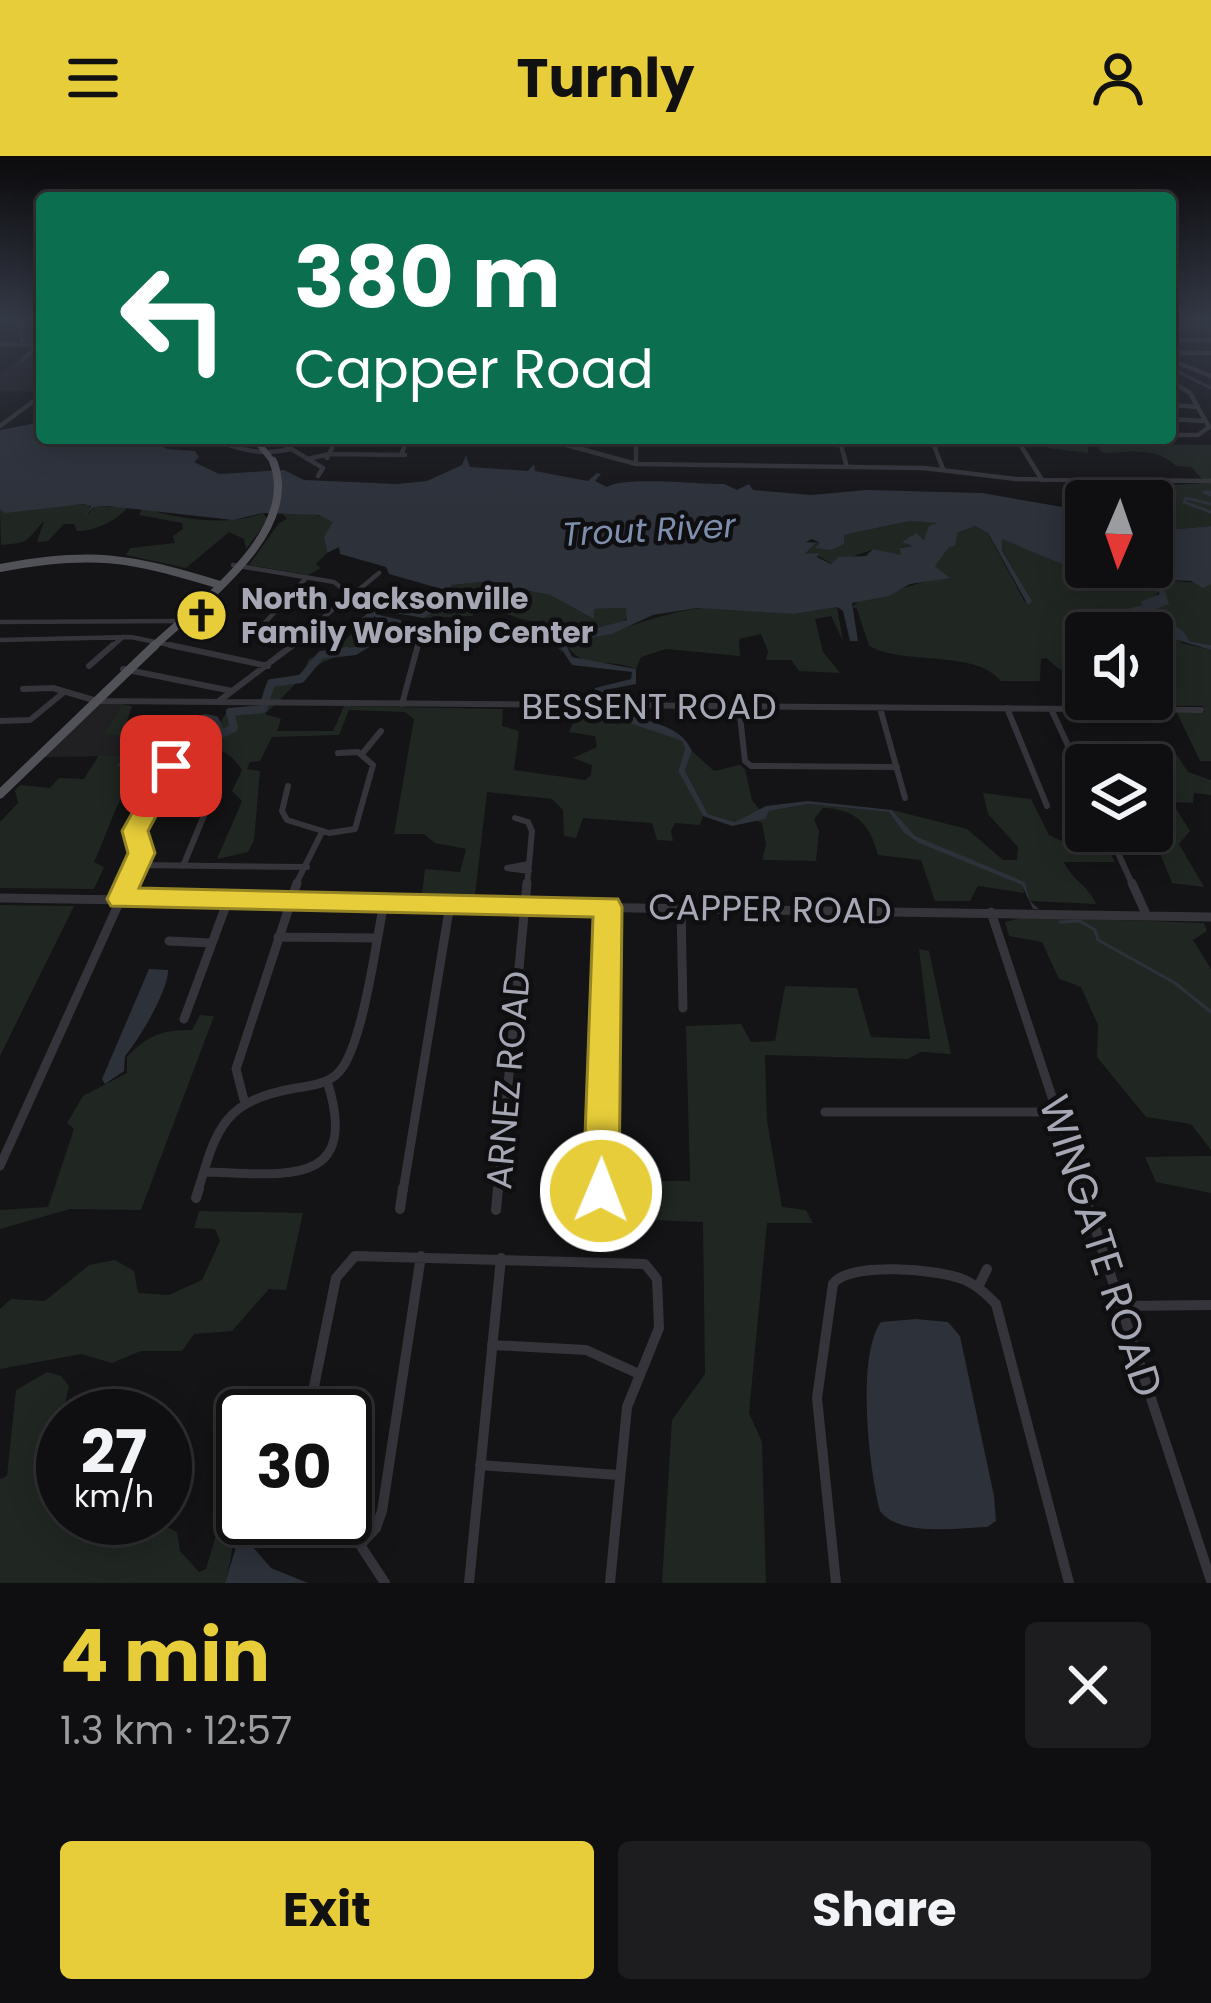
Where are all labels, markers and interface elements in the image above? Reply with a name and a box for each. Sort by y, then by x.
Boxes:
text: Turnly [517,40,694,116]
icon: menu [60,45,126,111]
icon: person [1085,45,1151,111]
text: 380 m [294,219,561,336]
icon: left [96,240,252,396]
text: Capper Road [294,331,654,407]
north arrow [1065,480,1173,588]
map controls [1065,480,1173,852]
water label: Trout River [561,502,738,558]
place label: North Jacksonville Family Worship Center [241,577,594,654]
church icon: North Jacksonville Family Worship Center [174,587,230,643]
button: sound [1065,612,1173,720]
street label: BESSENT ROAD [521,681,777,732]
pin [120,715,222,817]
icon: arrive [138,733,204,799]
button: layers [1065,744,1173,852]
street label: CAPPER ROAD [648,881,892,937]
street label: ARNEZ ROAD [473,969,543,1191]
street label: WINGATE ROAD [1024,1088,1178,1404]
position arrow [538,1128,664,1254]
speed limit sign: 30 [216,1389,372,1545]
text: 27 [81,1410,147,1494]
text: km/h [74,1475,154,1518]
text: 4 min [60,1605,270,1706]
button: close [1025,1622,1151,1748]
text: 1.3 km · 12:57 [60,1703,292,1758]
button: Exit [60,1841,594,1979]
button: Share [618,1841,1151,1979]

